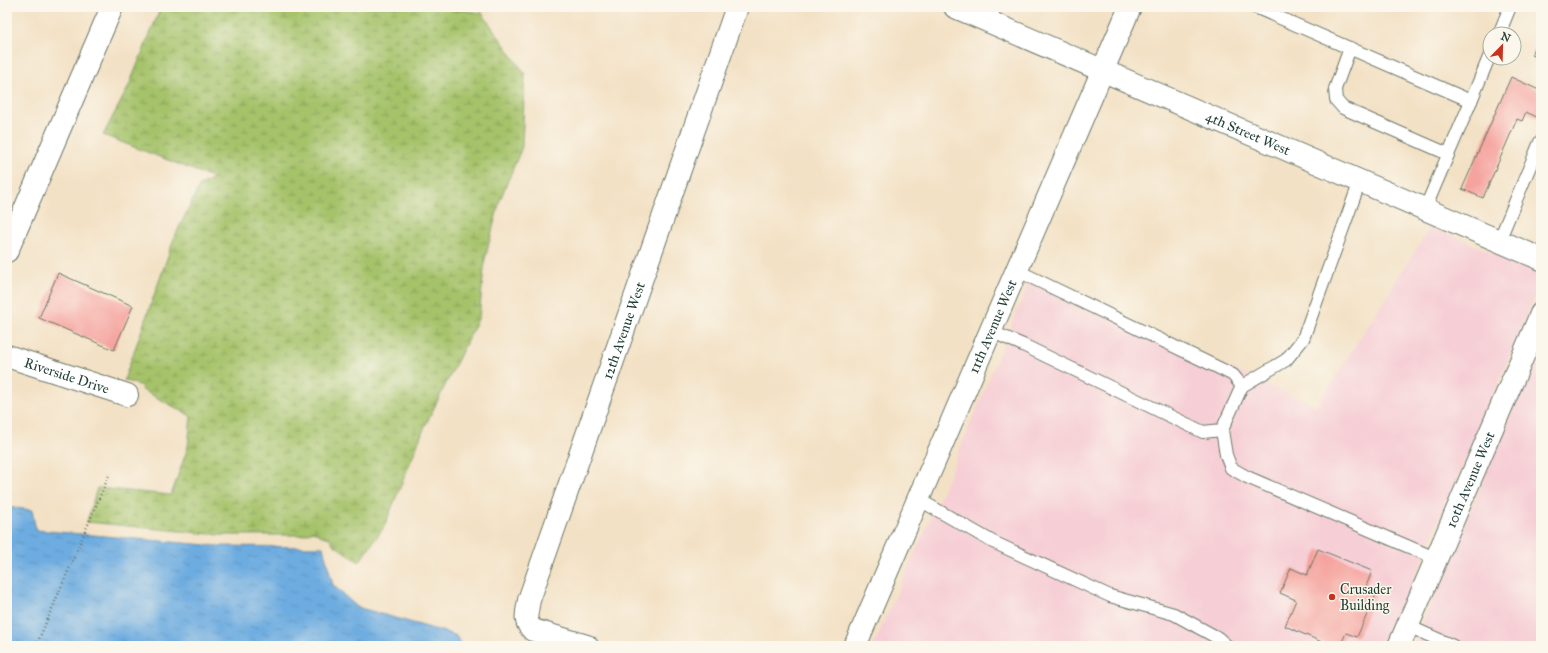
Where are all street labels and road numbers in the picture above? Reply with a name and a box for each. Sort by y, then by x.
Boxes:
street label: 4th Street West [1203,107,1293,159]
street label: 11th Avenue West [965,277,1020,376]
street label: 12th Avenue West [599,280,648,381]
street label: Riverside Drive [22,354,112,397]
street label: 10th Avenue West [1442,429,1498,530]

